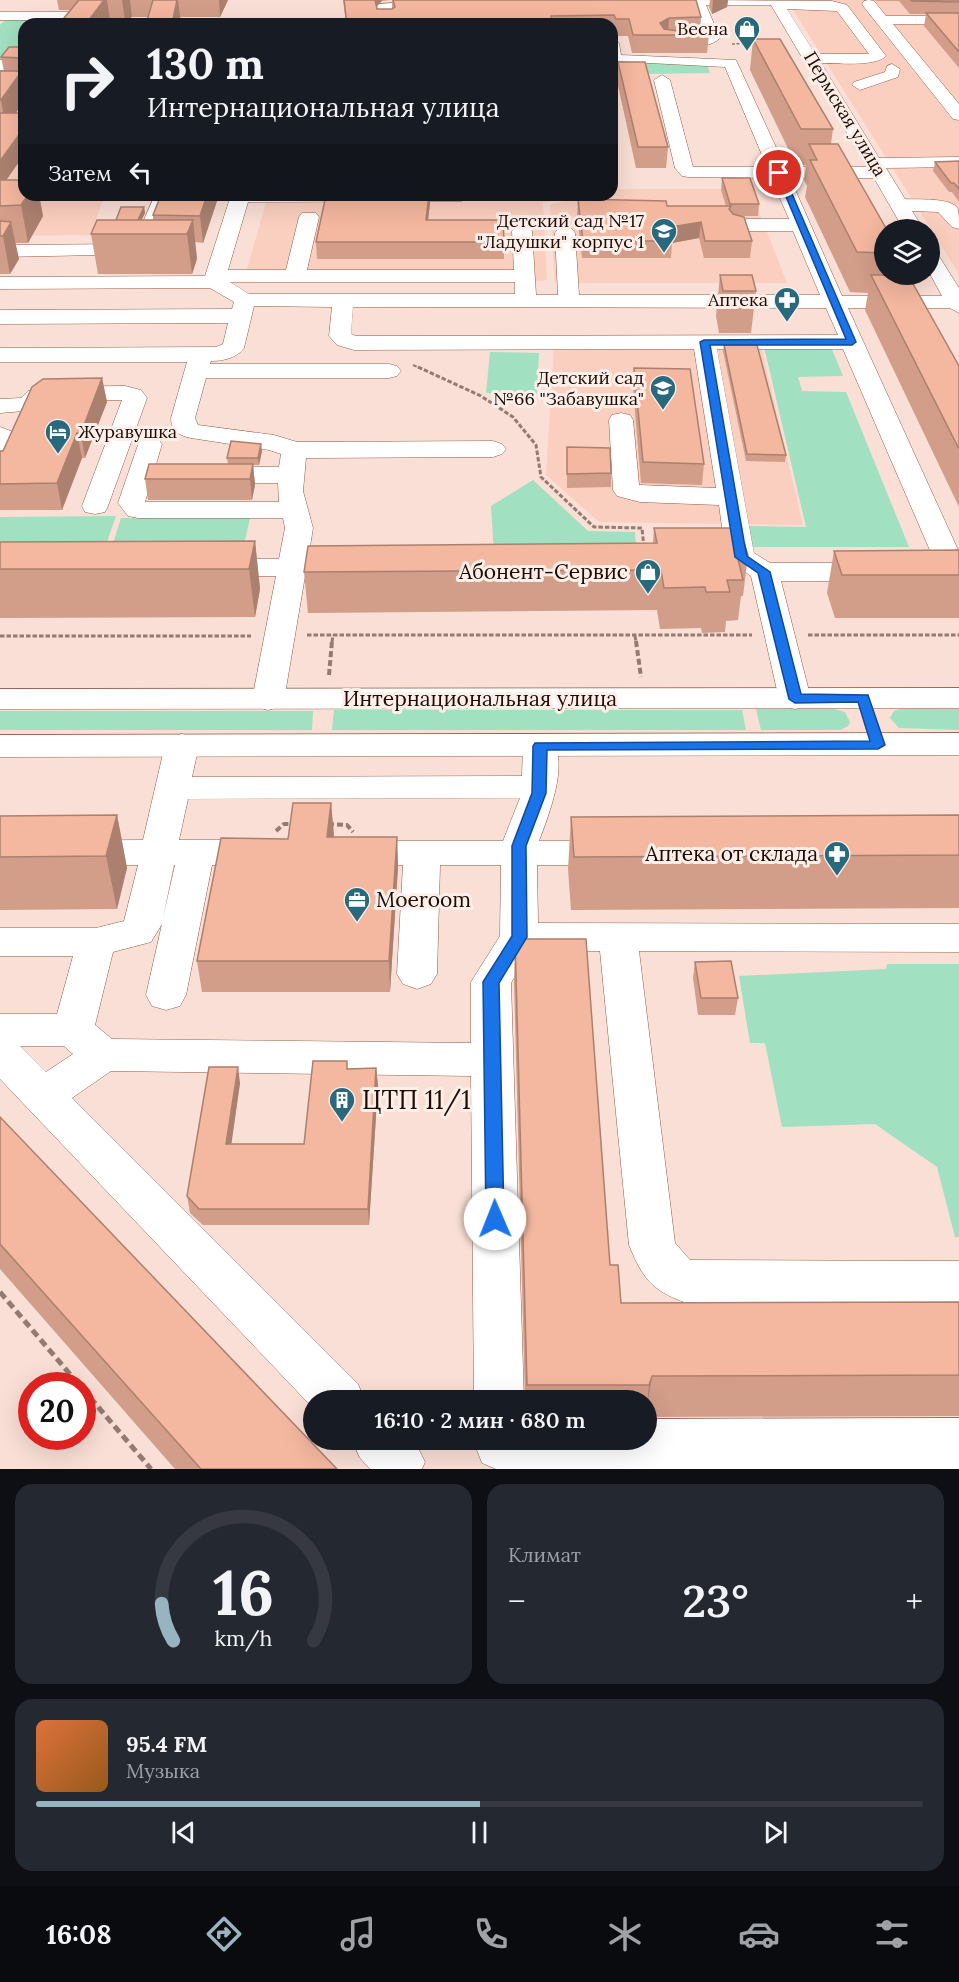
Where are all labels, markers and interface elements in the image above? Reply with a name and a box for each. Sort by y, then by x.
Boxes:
shop icon: Весна [732,14,762,52]
place label: Весна [677,17,728,40]
text: 130 m [147,37,264,91]
icon: right [48,42,126,120]
street label: Пермская улица [799,47,892,180]
text: Интернациональная улица [147,90,500,124]
pin [753,147,804,198]
icon: left [124,156,157,189]
icon: arrive [762,156,795,189]
text: Затем [48,159,112,187]
place label: Детский сад №17 "Ладушки" корпус 1 [477,209,644,253]
school or university icon: Детский сад №17 "Ладушки" корпус 1 [649,216,679,254]
map controls [874,219,940,285]
button: layers [874,219,940,285]
pharmacy icon: Аптека [772,285,802,323]
place label: Аптека [707,288,768,311]
place label: Детский сад №66 "Забавушка" [493,366,644,410]
school or university icon: Детский сад №66 "Забавушка" [648,373,678,411]
hotel icon: Журавушка [43,417,73,455]
place label: Журавушка [78,420,177,443]
shop icon: Абонент-Сервис [633,557,663,595]
place label: Абонент-Сервис [458,558,628,585]
street label: Интернациональная улица [343,685,617,712]
pharmacy icon: Аптека от склада [822,839,852,877]
place label: Аптека от склада [644,840,818,867]
office icon: Moeroom [342,885,372,923]
place label: Moeroom [376,886,471,913]
place label: ЦТП 11/1 [362,1083,471,1117]
building icon: ЦТП 11/1 [327,1085,357,1123]
position arrow [463,1187,527,1251]
speed limit sign: 20 [18,1372,96,1450]
text: 16:10 · 2 мин · 680 m [375,1406,585,1434]
text: Климат [508,1542,581,1567]
text: 16 [213,1552,274,1632]
text: 23° [682,1572,749,1629]
text: − [508,1580,526,1622]
text: + [905,1580,923,1622]
text: km/h [215,1624,273,1652]
text: 95.4 FM [126,1730,207,1758]
text: Музыка [126,1758,200,1783]
icon: previous [167,1816,200,1849]
icon: pause [463,1816,496,1849]
icon: next [759,1816,792,1849]
icon: directions [203,1913,245,1955]
icon: music [337,1913,379,1955]
icon: phone [470,1913,512,1955]
icon: climate [604,1913,646,1955]
icon: car [738,1913,780,1955]
icon: filters [871,1913,913,1955]
text: 16:08 [46,1917,112,1951]

